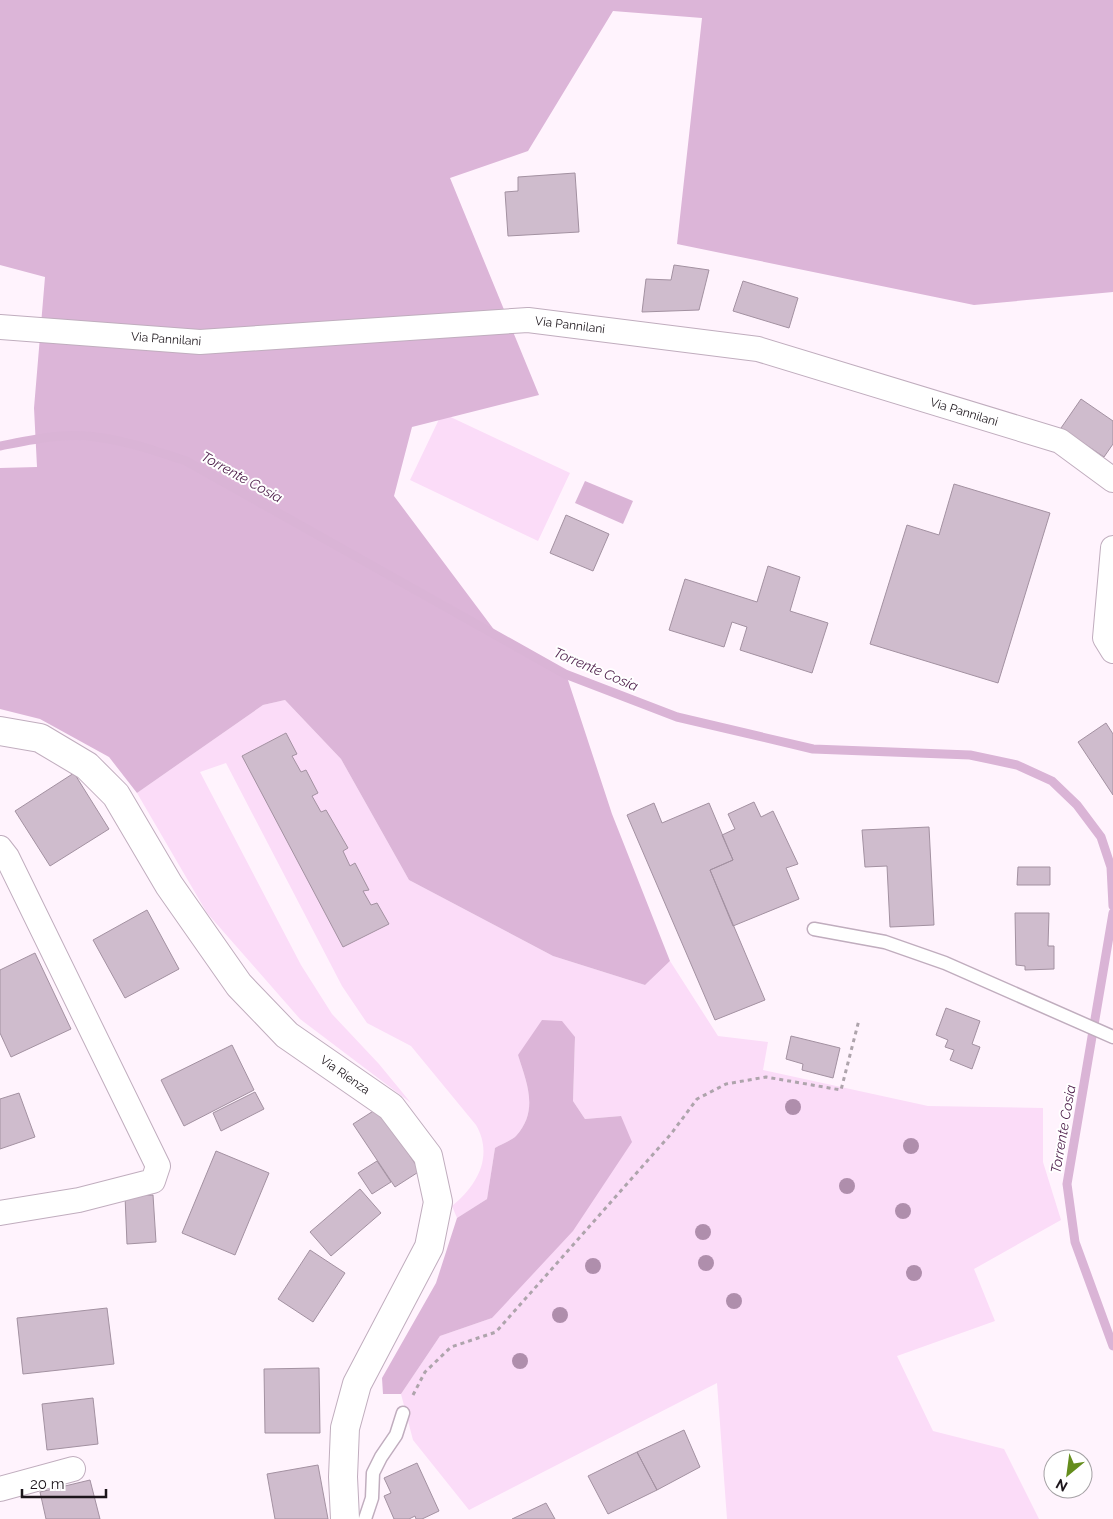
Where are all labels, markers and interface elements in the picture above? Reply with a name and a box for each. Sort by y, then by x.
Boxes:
street label: Via Pannilani [534,314,606,336]
street label: Via Pannilani [130,330,202,348]
street label: Via Pannilani [928,395,1000,429]
water label: Torrente Cosia [199,448,285,506]
water label: Torrente Cosia [552,644,640,694]
street label: Via Rienza [318,1053,372,1097]
water label: Torrente Cosia [1047,1083,1079,1175]
north arrow [1043,1449,1093,1499]
scale bar [22,1466,106,1498]
text: 20 m [30,1475,65,1493]
text: N [1053,1476,1070,1495]

